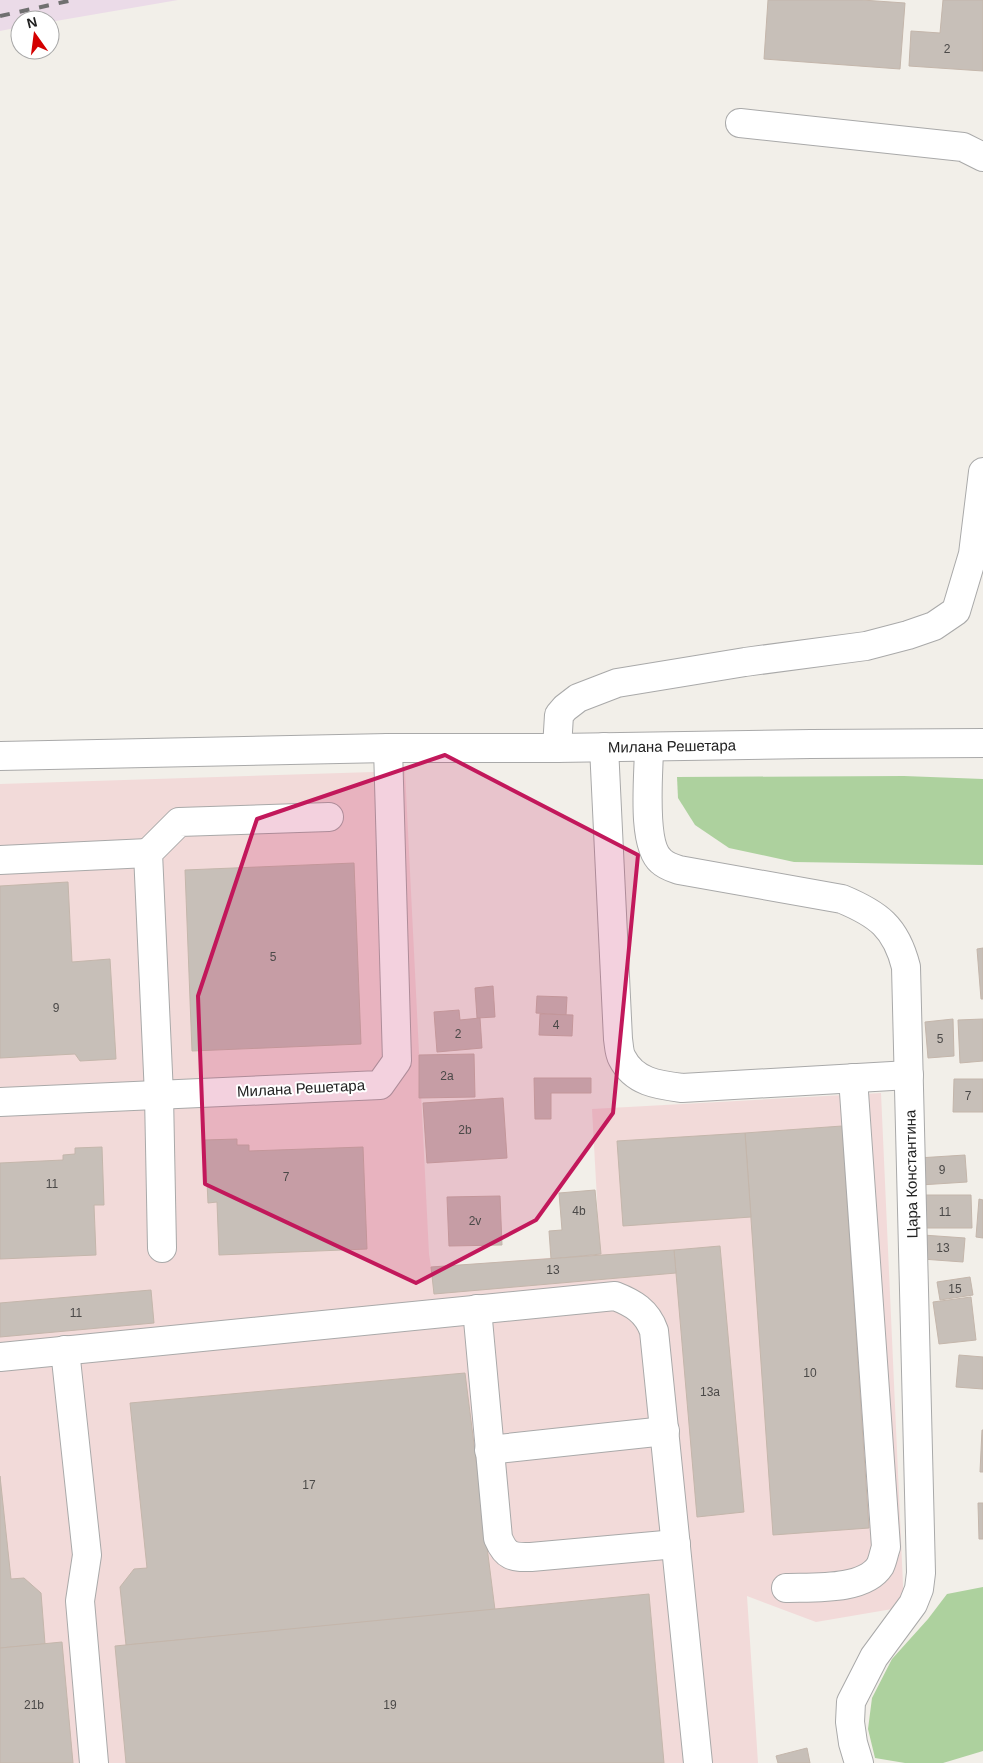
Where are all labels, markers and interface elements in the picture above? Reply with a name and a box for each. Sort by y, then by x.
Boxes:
north arrow [10,10,60,60]
text: N [25,13,39,31]
house number: 2 [944,42,951,56]
street label: Милана Решетара [608,736,737,756]
house number: 5 [270,950,277,964]
house number: 9 [53,1001,60,1015]
house number: 4 [553,1018,560,1032]
house number: 2 [455,1027,462,1041]
house number: 5 [937,1032,944,1046]
house number: 2a [440,1069,454,1083]
street label: Милана Решетара [237,1076,366,1100]
house number: 7 [965,1089,972,1103]
street label: Цара Константина [901,1109,921,1238]
house number: 2b [458,1123,472,1137]
house number: 9 [939,1163,946,1177]
house number: 7 [283,1170,290,1184]
house number: 11 [46,1177,59,1191]
house number: 4b [572,1204,586,1218]
house number: 11 [939,1205,952,1219]
house number: 2v [469,1214,481,1228]
house number: 13 [936,1241,950,1255]
house number: 13 [546,1263,560,1277]
house number: 15 [948,1282,962,1296]
house number: 11 [70,1306,83,1320]
house number: 10 [803,1366,817,1380]
house number: 13a [700,1385,720,1399]
house number: 17 [302,1478,316,1492]
house number: 21b [24,1698,44,1712]
house number: 19 [383,1698,397,1712]

